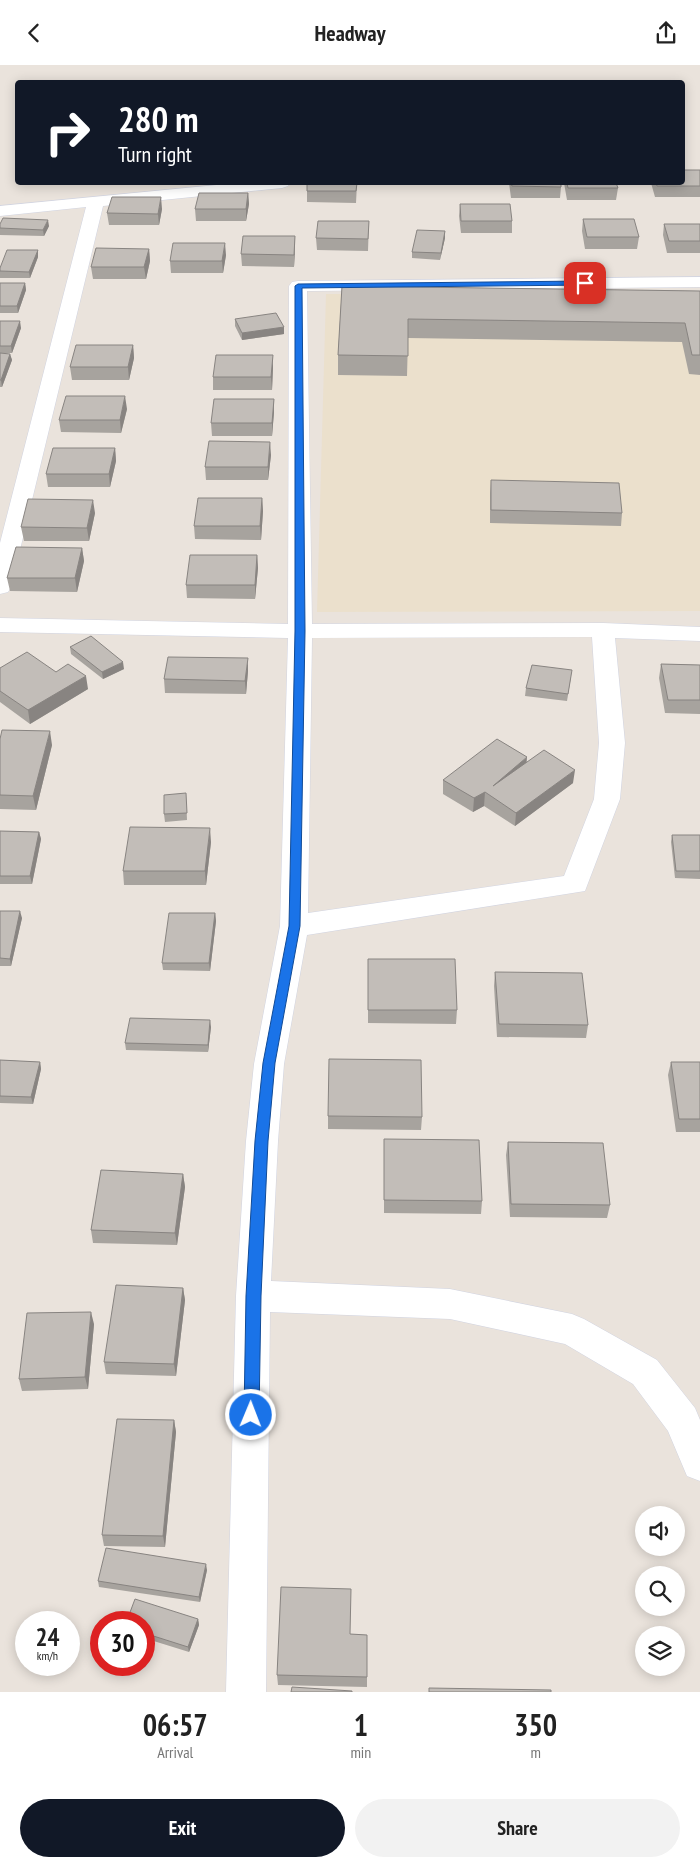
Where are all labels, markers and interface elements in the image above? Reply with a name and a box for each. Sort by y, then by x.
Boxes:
icon: back [20,19,48,47]
text: Headway [314,19,386,47]
icon: share [652,19,680,47]
text: 280 m [118,96,199,142]
icon: right [35,100,100,165]
text: Turn right [118,140,192,168]
pin [564,262,606,304]
icon: arrive [571,269,599,297]
position arrow [224,1388,276,1440]
map controls [635,1506,685,1676]
button: sound [635,1506,685,1556]
button: search [635,1566,685,1616]
speed limit sign: 30 [90,1611,155,1676]
text: 24 [36,1621,59,1653]
button: layers [635,1626,685,1676]
text: km/h [37,1648,58,1663]
text: 06:57 [143,1705,208,1744]
text: 1 [354,1705,368,1744]
text: 350 [514,1705,557,1744]
text: Arrival [157,1742,193,1762]
text: min [350,1742,371,1762]
text: m [530,1742,541,1762]
button: Exit [20,1799,345,1857]
button: Share [355,1799,680,1857]

